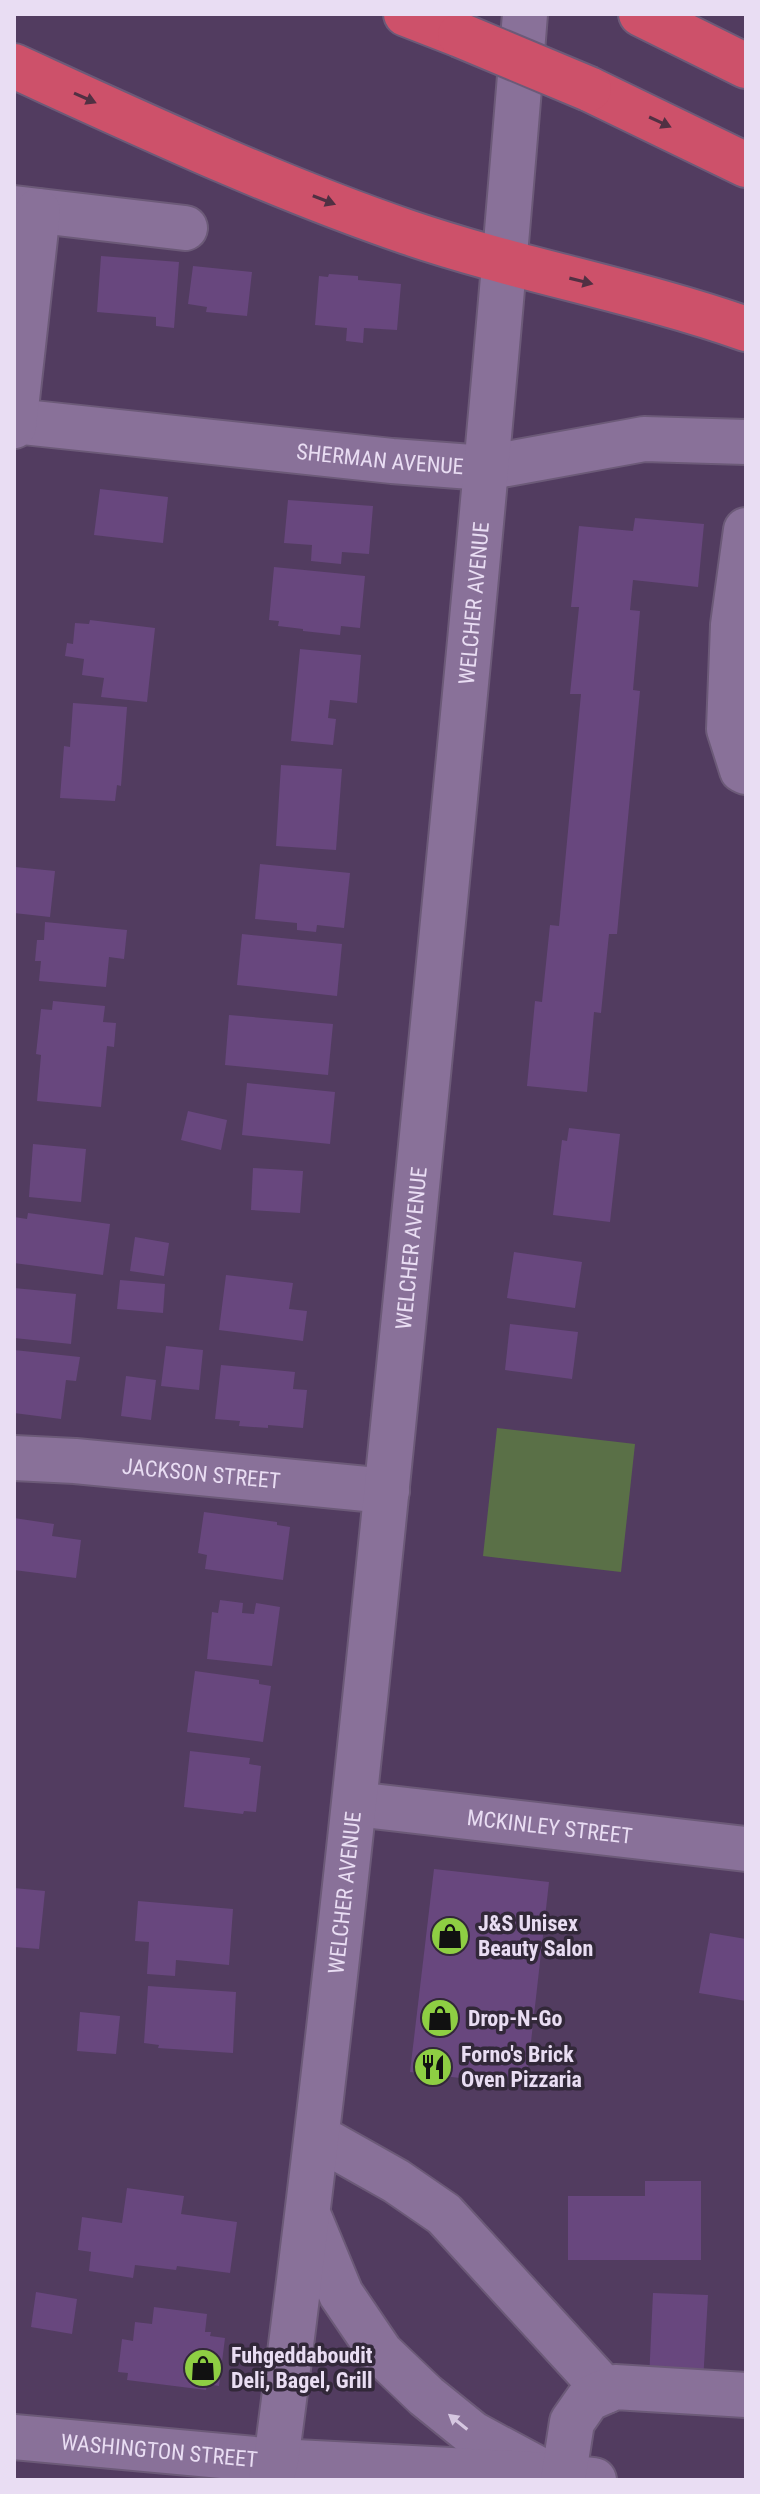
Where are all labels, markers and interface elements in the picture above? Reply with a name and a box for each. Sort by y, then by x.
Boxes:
one-way arrow [73,92,97,105]
one-way arrow [648,115,671,129]
one-way arrow [312,194,336,207]
one-way arrow [568,275,593,287]
street label: SHERMAN AVENUE [295,439,465,479]
street label: WELCHER AVENUE [454,521,494,686]
street label: WELCHER AVENUE [391,1166,432,1331]
street label: JACKSON STREET [121,1454,282,1494]
street label: MCKINLEY STREET [466,1805,634,1849]
street label: WELCHER AVENUE [323,1810,366,1975]
place label: J&S Unisex Beauty Salon [478,1911,593,1961]
shop icon: J&S Unisex Beauty Salon [429,1915,471,1957]
shop icon: Drop-N-Go [419,1997,461,2039]
place label: Drop-N-Go [468,2006,562,2031]
place label: Forno's Brick Oven Pizzaria [461,2042,582,2092]
restaurant icon: Forno's Brick Oven Pizzaria [412,2046,454,2088]
place label: Fuhgeddaboudit Deli, Bagel, Grill [231,2343,373,2393]
shop icon: Fuhgeddaboudit Deli, Bagel, Grill [182,2347,224,2389]
one-way arrow [448,2414,468,2431]
street label: WASHINGTON STREET [60,2429,259,2472]

